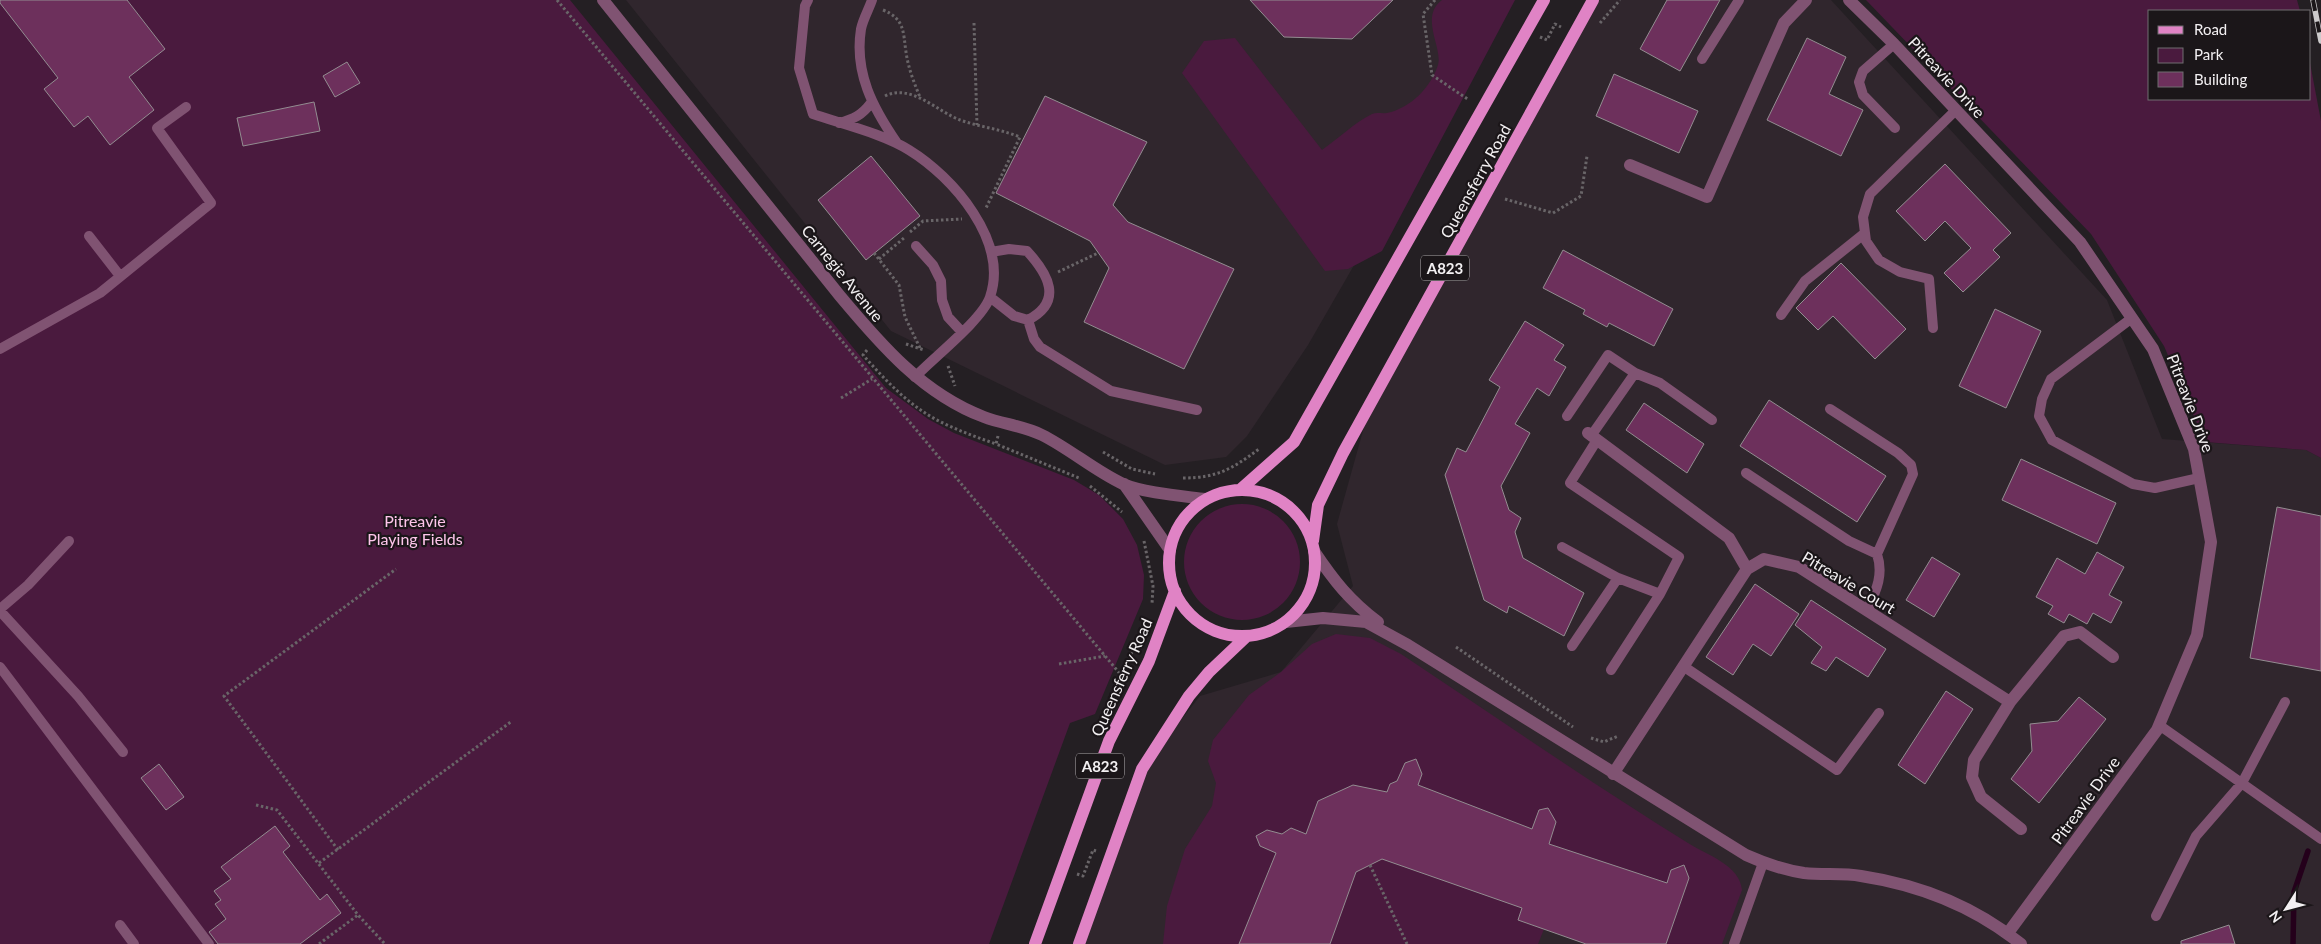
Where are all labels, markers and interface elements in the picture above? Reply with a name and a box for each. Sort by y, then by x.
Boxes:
legend [2148,10,2311,100]
text: Road [2194,20,2227,38]
street label: Pitreavie Drive [1905,33,1989,121]
text: Park [2194,45,2224,63]
text: Building [2194,70,2247,88]
street label: Queensferry Road [1436,121,1514,241]
street label: Carnegie Avenue [798,221,888,325]
road number: A823 [1421,256,1469,280]
street label: Pitreavie Drive [2164,351,2218,455]
park label: Pitreavie Playing Fields [367,511,463,548]
street label: Pitreavie Court [1799,547,1899,617]
street label: Queensferry Road [1086,615,1156,739]
street label: Pitreavie Drive [2047,752,2123,848]
road number: A823 [1076,754,1124,778]
north arrow [2261,884,2311,934]
text: N [2265,908,2285,926]

